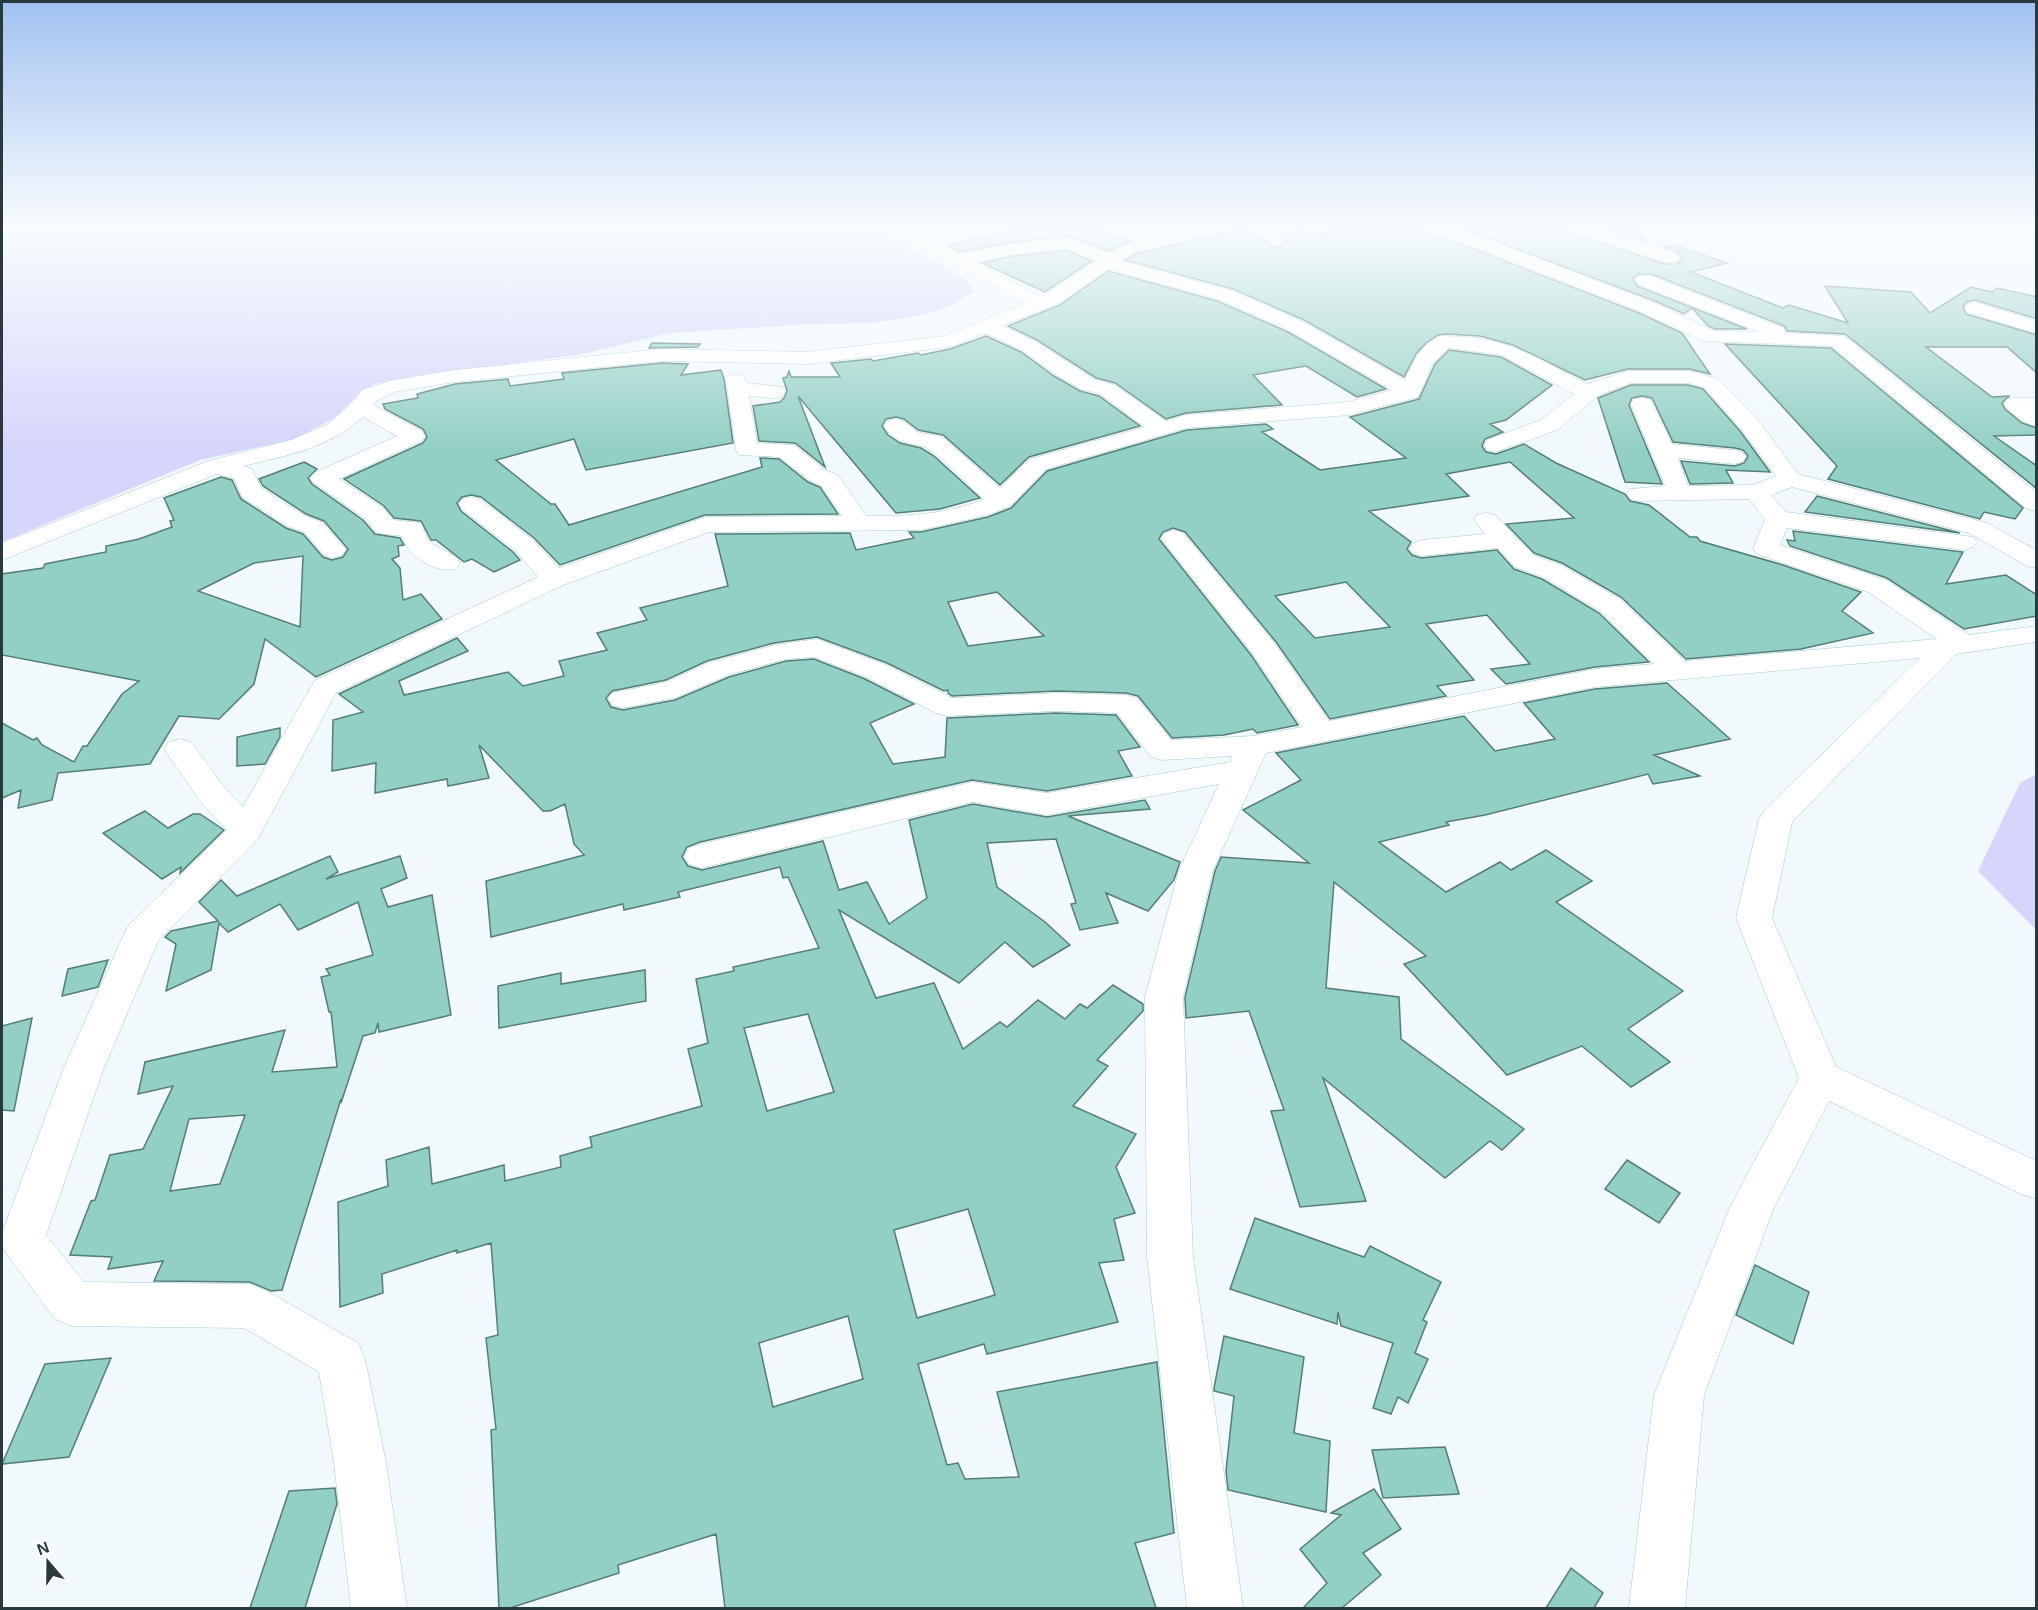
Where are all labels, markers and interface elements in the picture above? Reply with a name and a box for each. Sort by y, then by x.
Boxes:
north arrow [18,1532,78,1592]
text: N [35,1538,51,1558]

